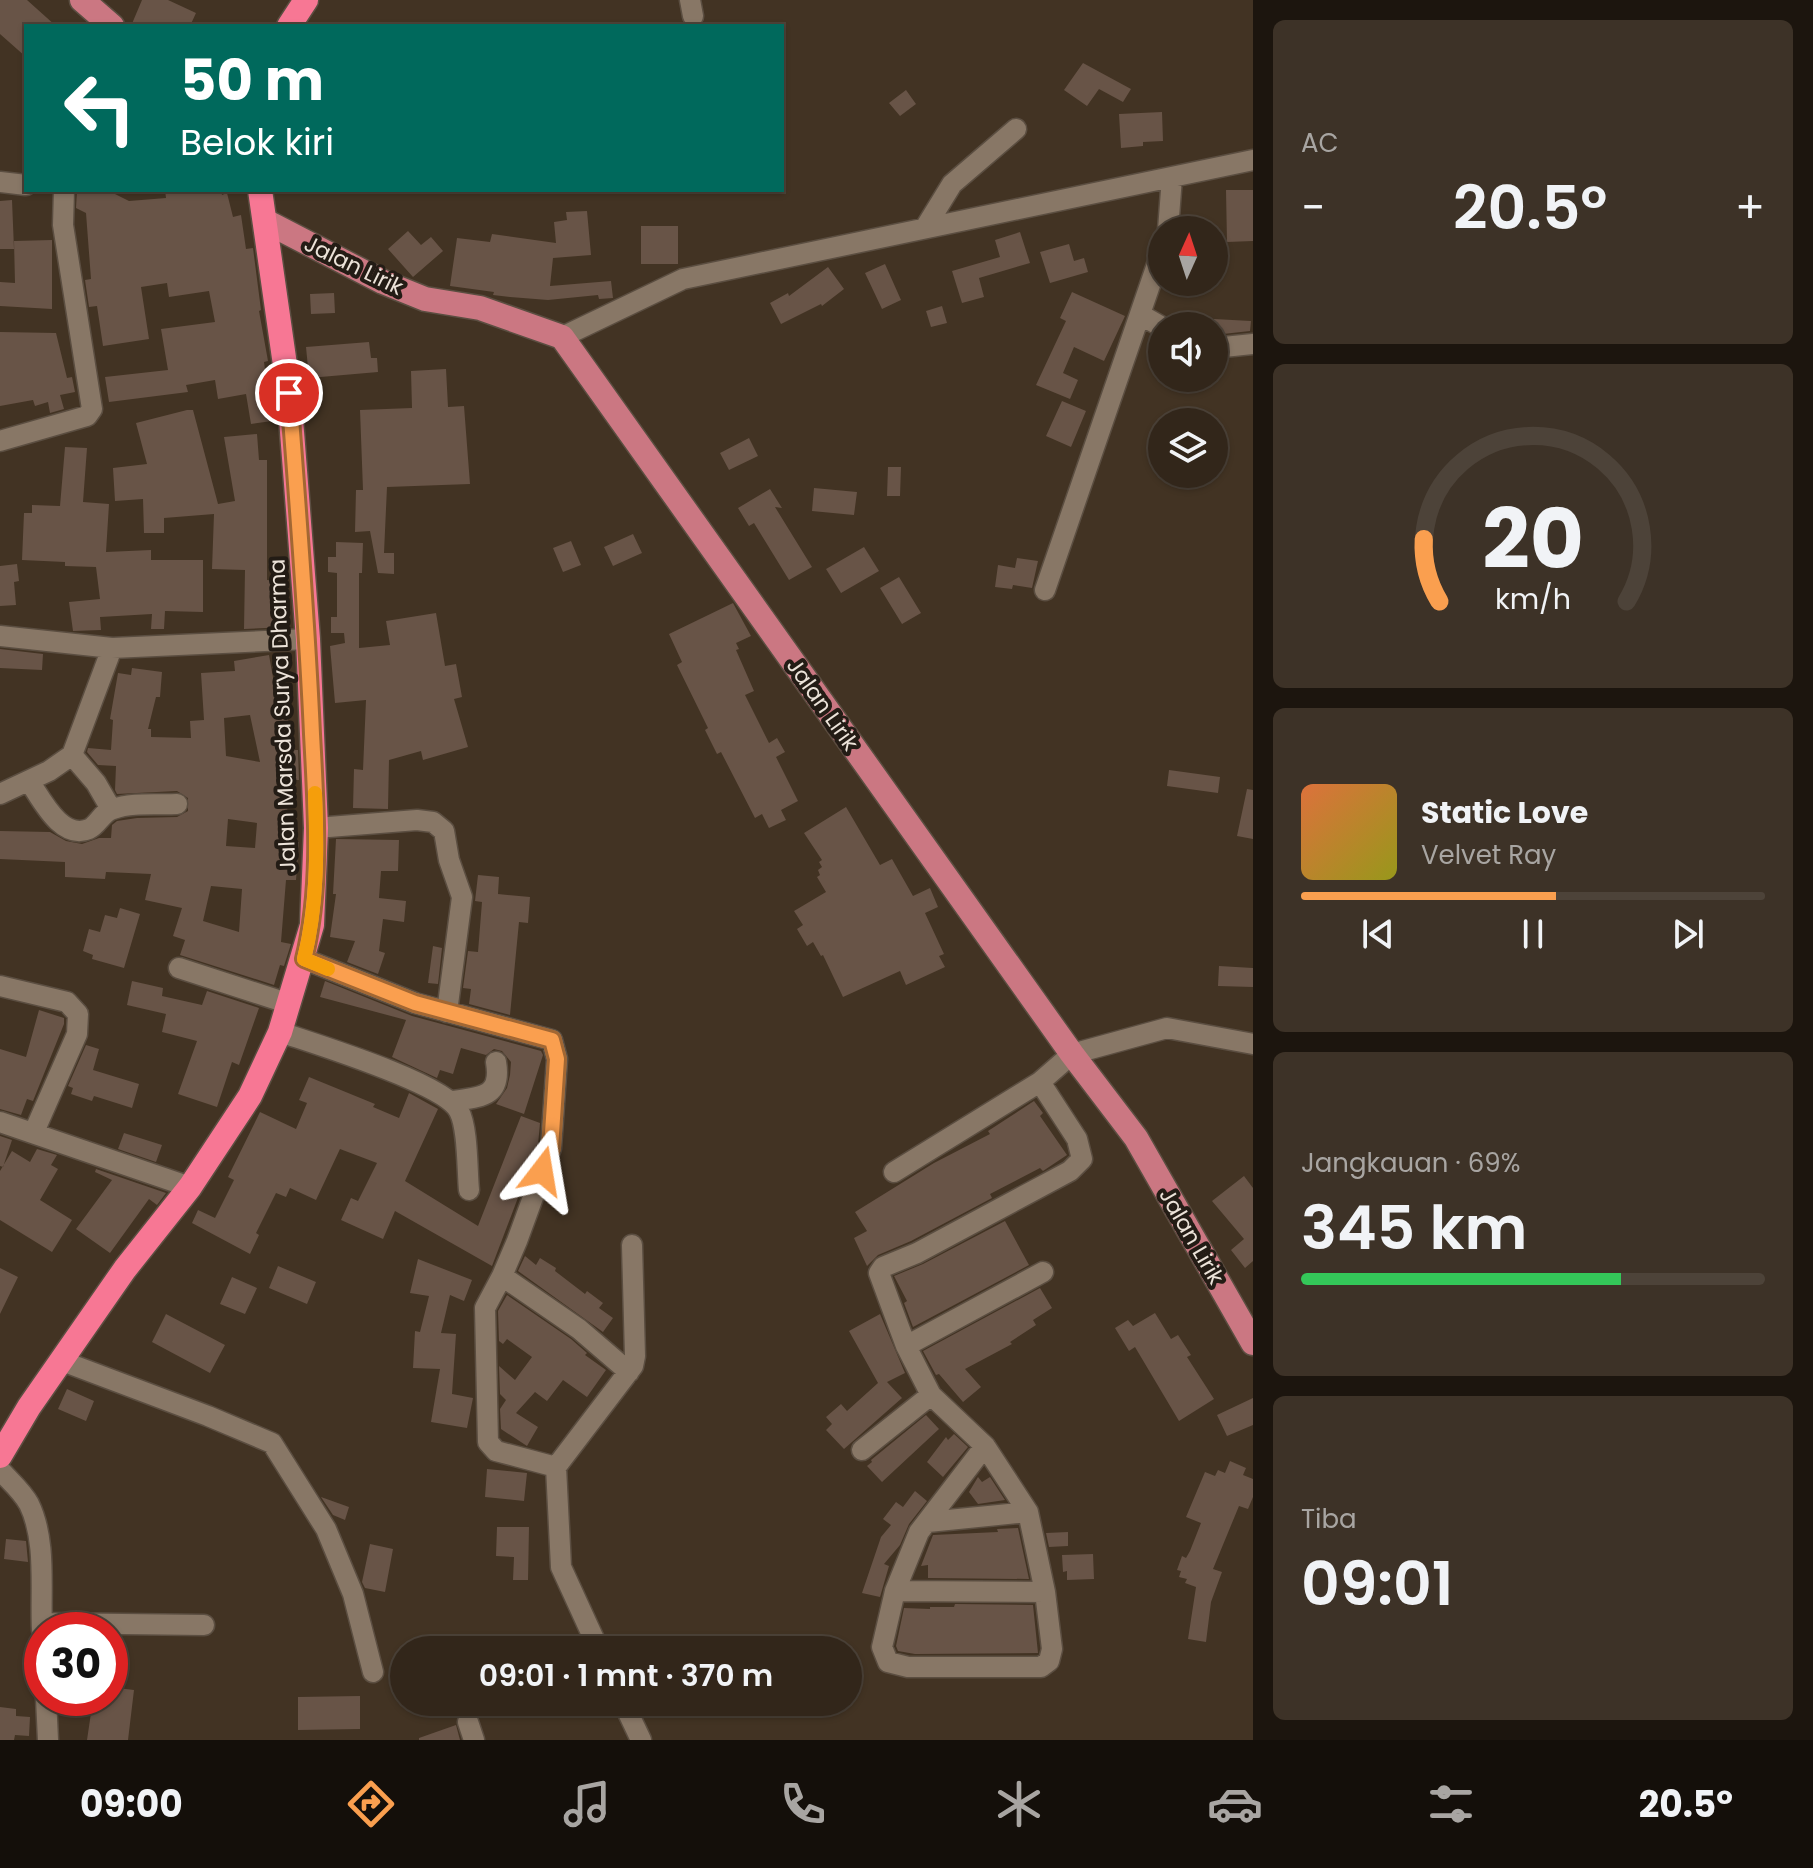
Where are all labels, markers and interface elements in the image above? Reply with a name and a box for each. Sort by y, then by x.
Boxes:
text: 50 m [180,41,324,120]
icon: left [48,56,152,160]
text: Belok kiri [180,117,334,168]
text: AC [1301,125,1339,161]
text: 20.5° [1453,166,1607,250]
text: − [1301,177,1325,238]
text: + [1735,177,1765,238]
north arrow [1148,216,1228,296]
map controls [1148,216,1228,488]
street label: Jalan Lirik [299,228,409,303]
button: sound [1148,312,1228,392]
pin [255,359,323,427]
icon: arrive [267,371,311,415]
button: layers [1148,408,1228,488]
text: 20 [1482,481,1584,597]
street label: Jalan Marsda Surya Dharma [262,558,303,874]
text: km/h [1495,579,1571,619]
street label: Jalan Lirik [779,652,866,757]
text: Static Love [1421,791,1588,834]
text: Velvet Ray [1421,837,1556,873]
icon: previous [1356,912,1400,956]
icon: pause [1511,912,1555,956]
icon: next [1666,912,1710,956]
position arrow [500,1129,584,1213]
text: Jangkauan · 69% [1301,1145,1520,1181]
street label: Jalan Lirik [1151,1182,1232,1291]
text: 345 km [1301,1186,1527,1270]
text: Tiba [1301,1501,1357,1537]
text: 09:01 [1301,1542,1454,1626]
speed limit sign: 30 [24,1612,128,1716]
text: 09:01 · 1 mnt · 370 m [479,1654,773,1697]
icon: directions [343,1776,399,1832]
icon: music [559,1776,615,1832]
icon: phone [775,1776,831,1832]
icon: climate [991,1776,1047,1832]
icon: car [1207,1776,1263,1832]
icon: filters [1423,1776,1479,1832]
text: 09:00 [80,1779,183,1830]
text: 20.5° [1639,1779,1733,1830]

